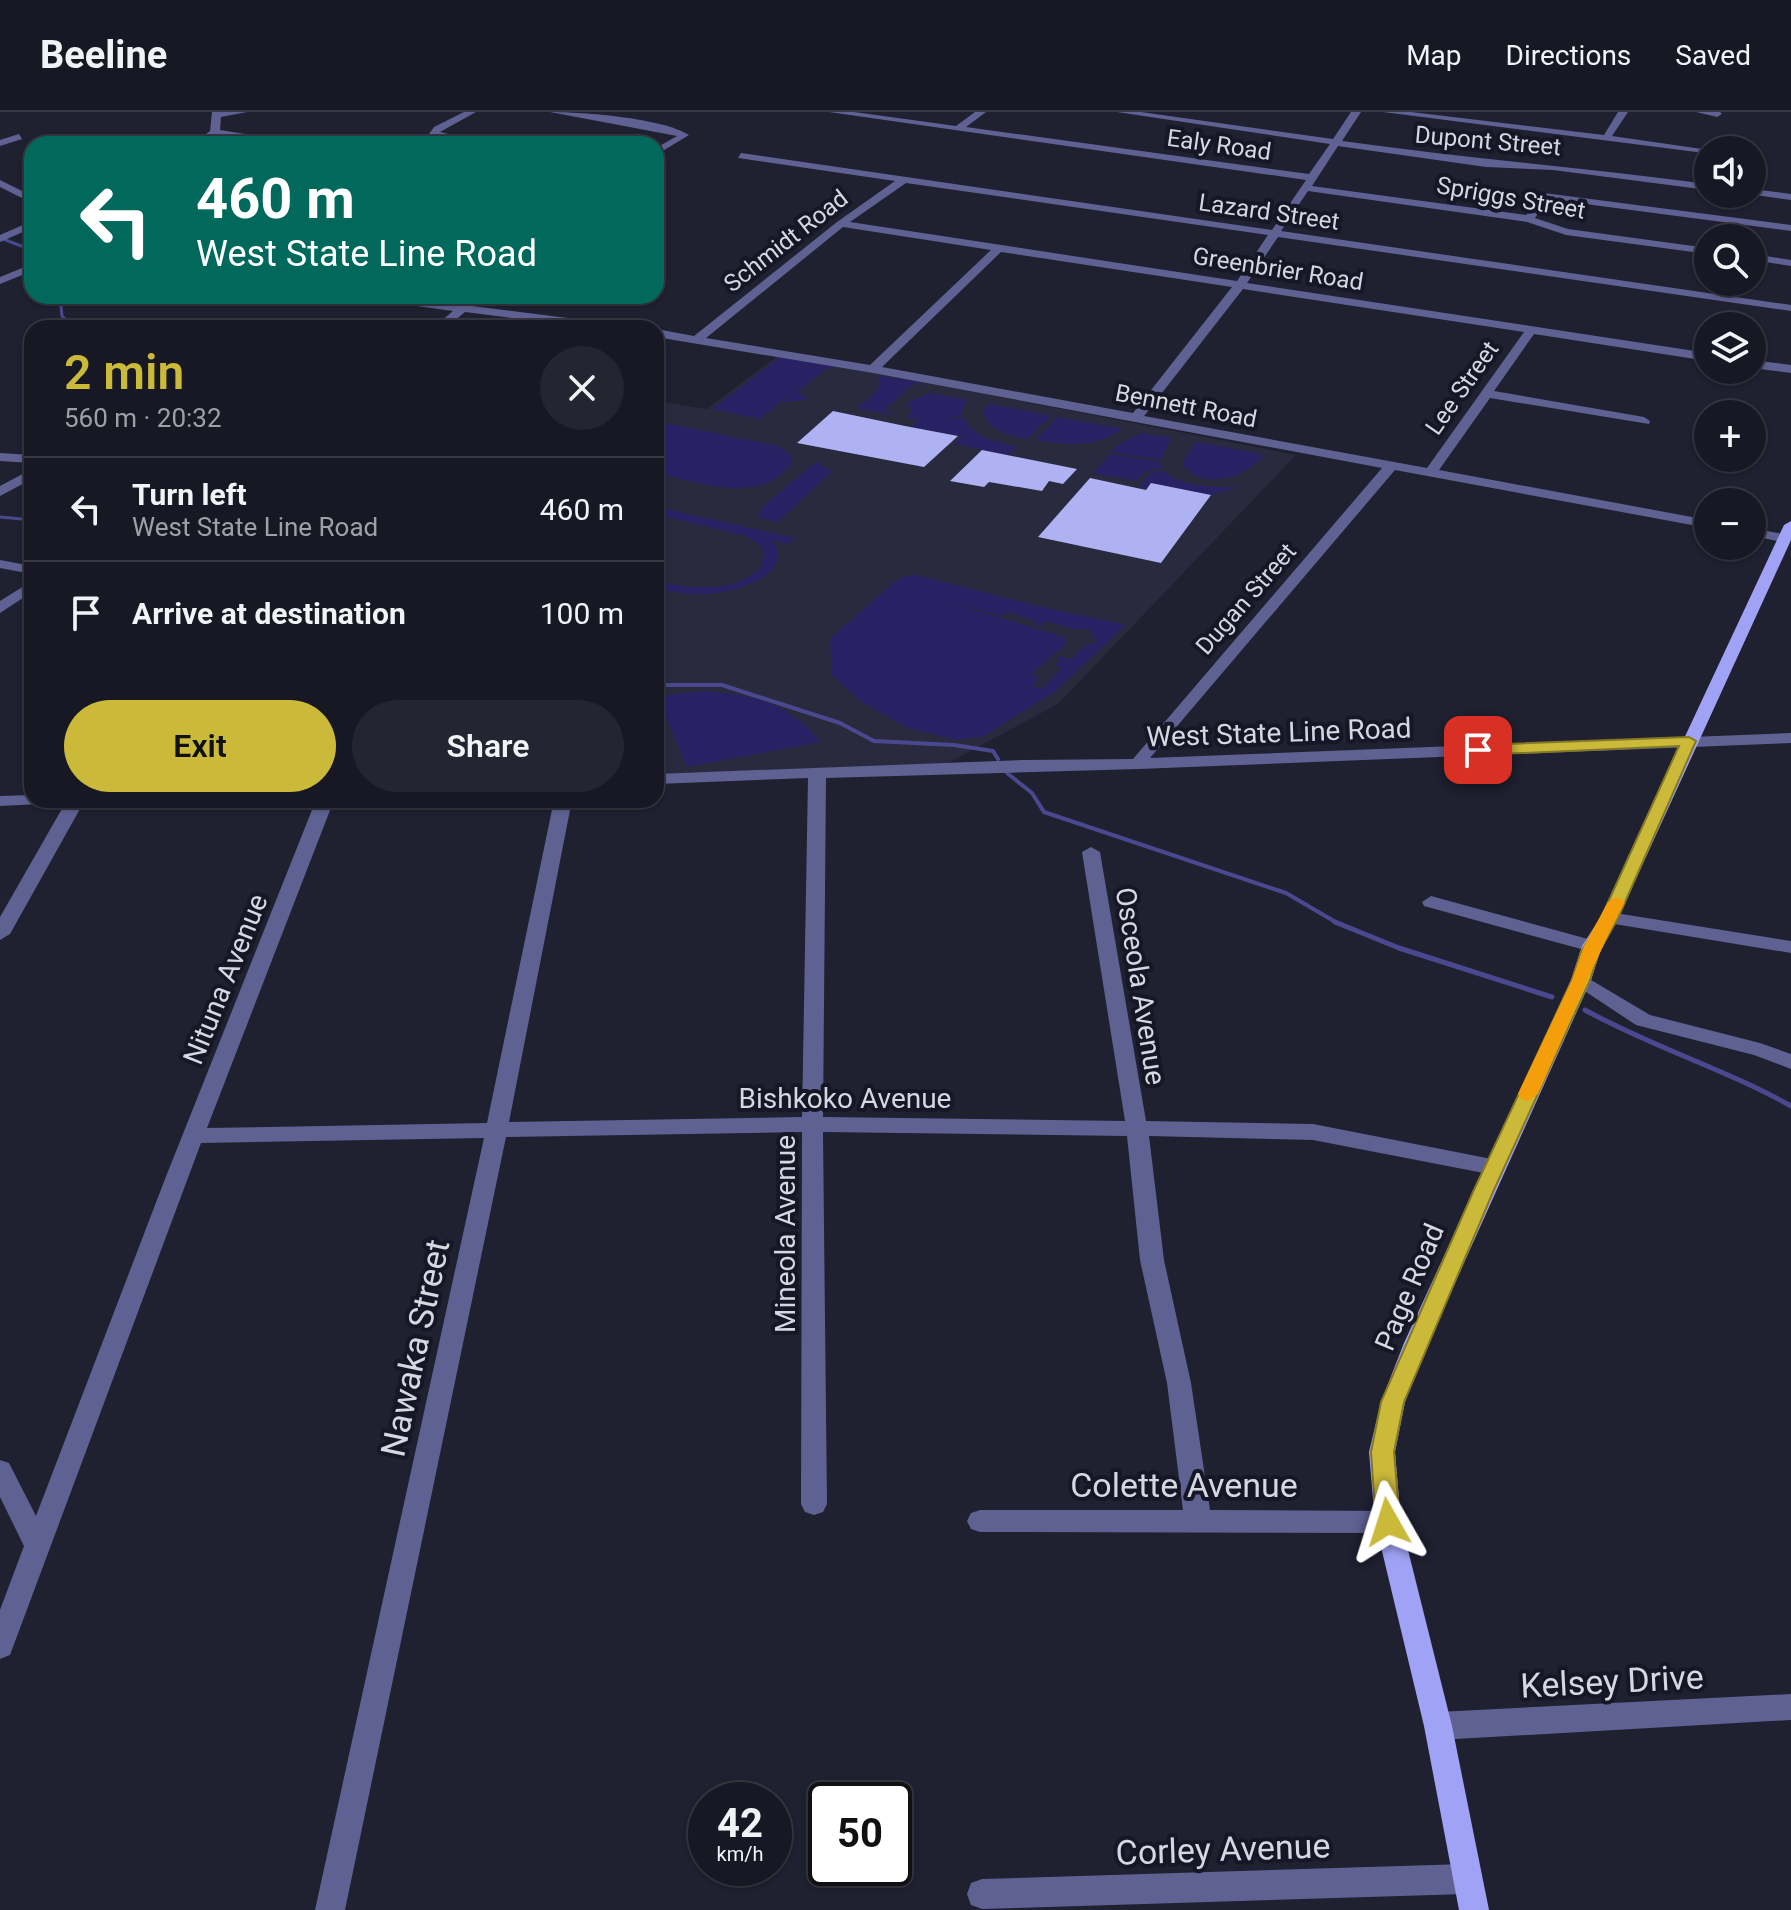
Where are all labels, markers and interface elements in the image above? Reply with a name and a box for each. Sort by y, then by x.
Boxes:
text: Beeline [40,33,167,77]
text: Map [1406,39,1462,72]
text: Directions [1506,39,1631,72]
text: Saved [1675,39,1751,72]
street label: Dupont Street [1414,121,1562,161]
street label: Ealy Road [1165,124,1273,166]
map controls [1694,136,1766,560]
button: sound [1694,136,1766,208]
text: 460 m [196,166,355,232]
icon: left [64,168,168,272]
street label: Spriggs Street [1435,171,1588,225]
street label: Schmidt Road [719,184,853,298]
street label: Lazard Street [1197,188,1341,236]
button: search [1694,224,1766,296]
text: West State Line Road [196,233,537,275]
street label: Greenbrier Road [1191,242,1365,296]
button: layers [1694,312,1766,384]
street label: Lee Street [1420,336,1504,440]
text: 2 min [64,344,184,401]
button: close [540,346,624,430]
street label: Bennett Road [1113,379,1259,433]
button: + [1694,400,1766,472]
text: 560 m · 20:32 [64,403,222,433]
text: Turn left [132,477,247,512]
icon: left [64,487,108,531]
button: − [1694,488,1766,560]
text: 460 m [540,492,624,527]
text: West State Line Road [132,512,378,542]
street label: Dugan Street [1190,538,1302,660]
icon: arrive [64,591,108,635]
text: Arrive at destination [132,596,406,631]
text: 100 m [540,596,624,631]
button: Exit [64,700,336,792]
button: Share [352,700,624,792]
street label: West State Line Road [1146,711,1412,754]
pin [1444,716,1512,784]
icon: arrive [1456,728,1500,772]
street label: Osceola Avenue [1109,885,1172,1087]
street label: Nituna Avenue [176,889,275,1069]
street label: Bishkoko Avenue [739,1082,951,1115]
street label: Mineola Avenue [769,1135,802,1333]
street label: Page Road [1368,1219,1451,1356]
street label: Nawaka Street [372,1236,458,1460]
street label: Colette Avenue [1070,1465,1298,1505]
position arrow [1346,1480,1430,1564]
street label: Kelsey Drive [1519,1656,1705,1706]
speed limit sign: 50 [808,1782,912,1886]
text: 42 [717,1800,763,1847]
street label: Corley Avenue [1115,1825,1331,1873]
text: km/h [717,1842,763,1866]

